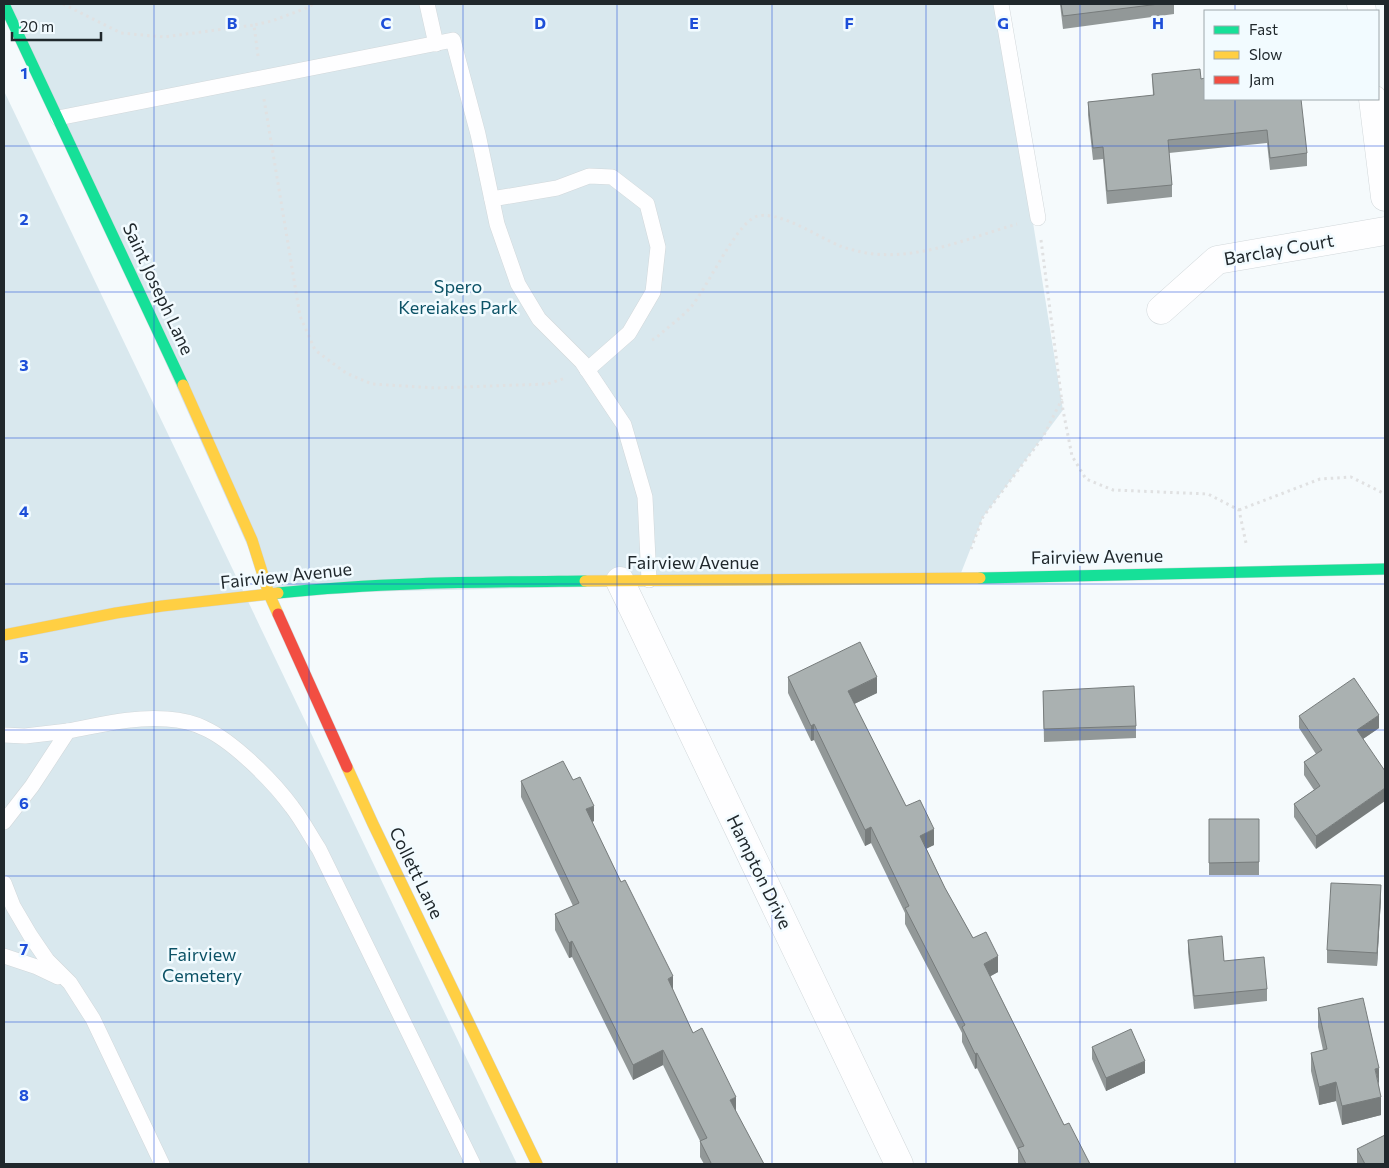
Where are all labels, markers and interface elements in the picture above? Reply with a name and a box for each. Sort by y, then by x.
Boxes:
scale bar [12,10,101,42]
legend [1204,10,1379,100]
text: B [227,13,238,32]
text: C [381,13,392,32]
text: D [534,13,546,32]
text: E [689,13,699,32]
text: F [844,13,854,32]
text: G [997,13,1009,32]
text: H [1152,13,1164,32]
text: 20 m [20,17,54,35]
text: Fast [1249,20,1278,38]
text: Slow [1249,45,1282,63]
text: 1 [20,63,28,82]
text: Jam [1249,70,1274,88]
text: 2 [19,209,29,228]
street label: Saint Joseph Lane [119,219,199,358]
street label: Barclay Court [1222,229,1335,269]
park label: Spero Kereiakes Park [398,275,518,318]
text: 3 [19,355,29,374]
text: 4 [19,501,29,520]
street label: Fairview Avenue [1031,544,1163,568]
street label: Fairview Avenue [627,551,759,573]
street label: Fairview Avenue [219,557,353,593]
text: 5 [19,647,29,666]
text: 6 [19,793,29,812]
street label: Hampton Drive [723,811,797,932]
street label: Collett Lane [385,823,449,922]
text: 7 [20,939,29,958]
park label: Fairview Cemetery [162,943,242,986]
text: 8 [19,1085,29,1104]

